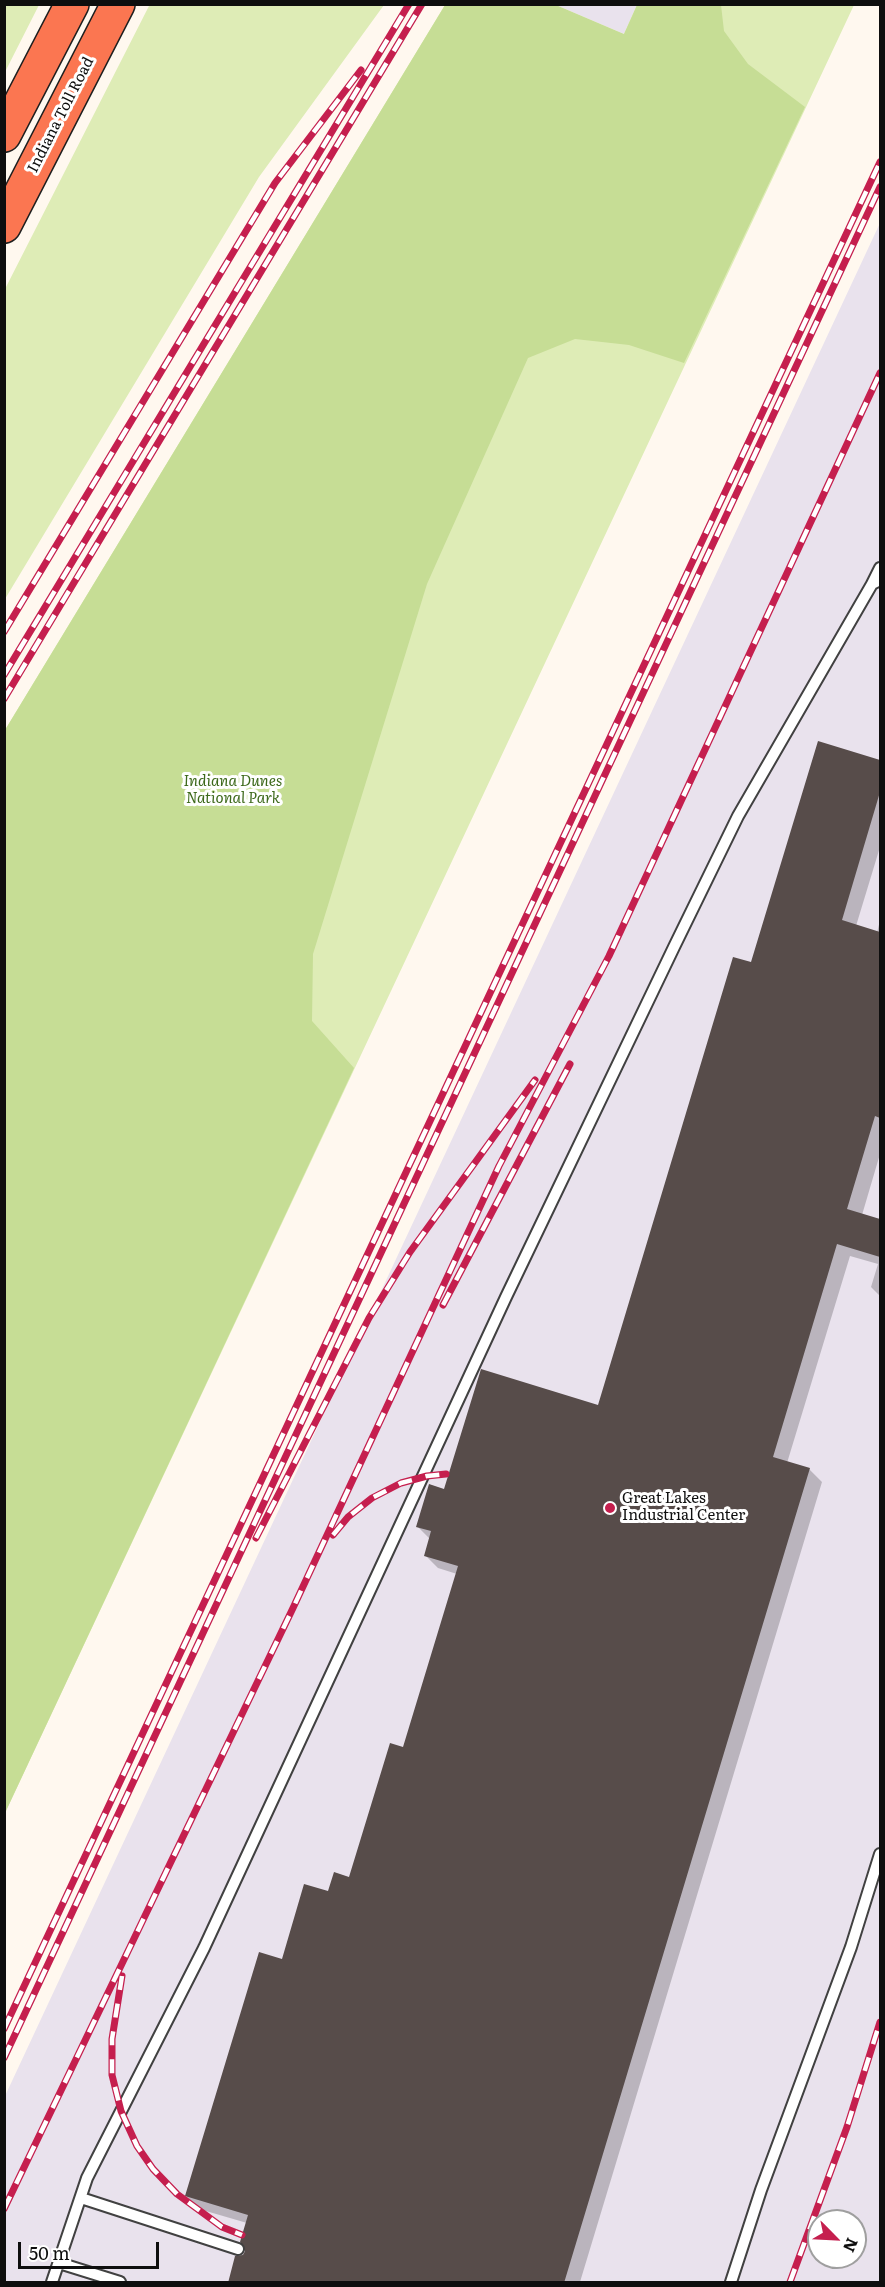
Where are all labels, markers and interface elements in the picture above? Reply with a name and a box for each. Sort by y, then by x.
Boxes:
street label: Indiana Toll Road [24,54,98,176]
park label: Indiana Dunes National Park [184,773,282,808]
place label: Great Lakes Industrial Center [622,1490,745,1525]
marker: Great Lakes Industrial Center [603,1501,617,1515]
north arrow [807,2209,867,2269]
scale bar [21,2230,162,2268]
text: N [838,2234,865,2257]
text: 50 m [29,2239,70,2266]

